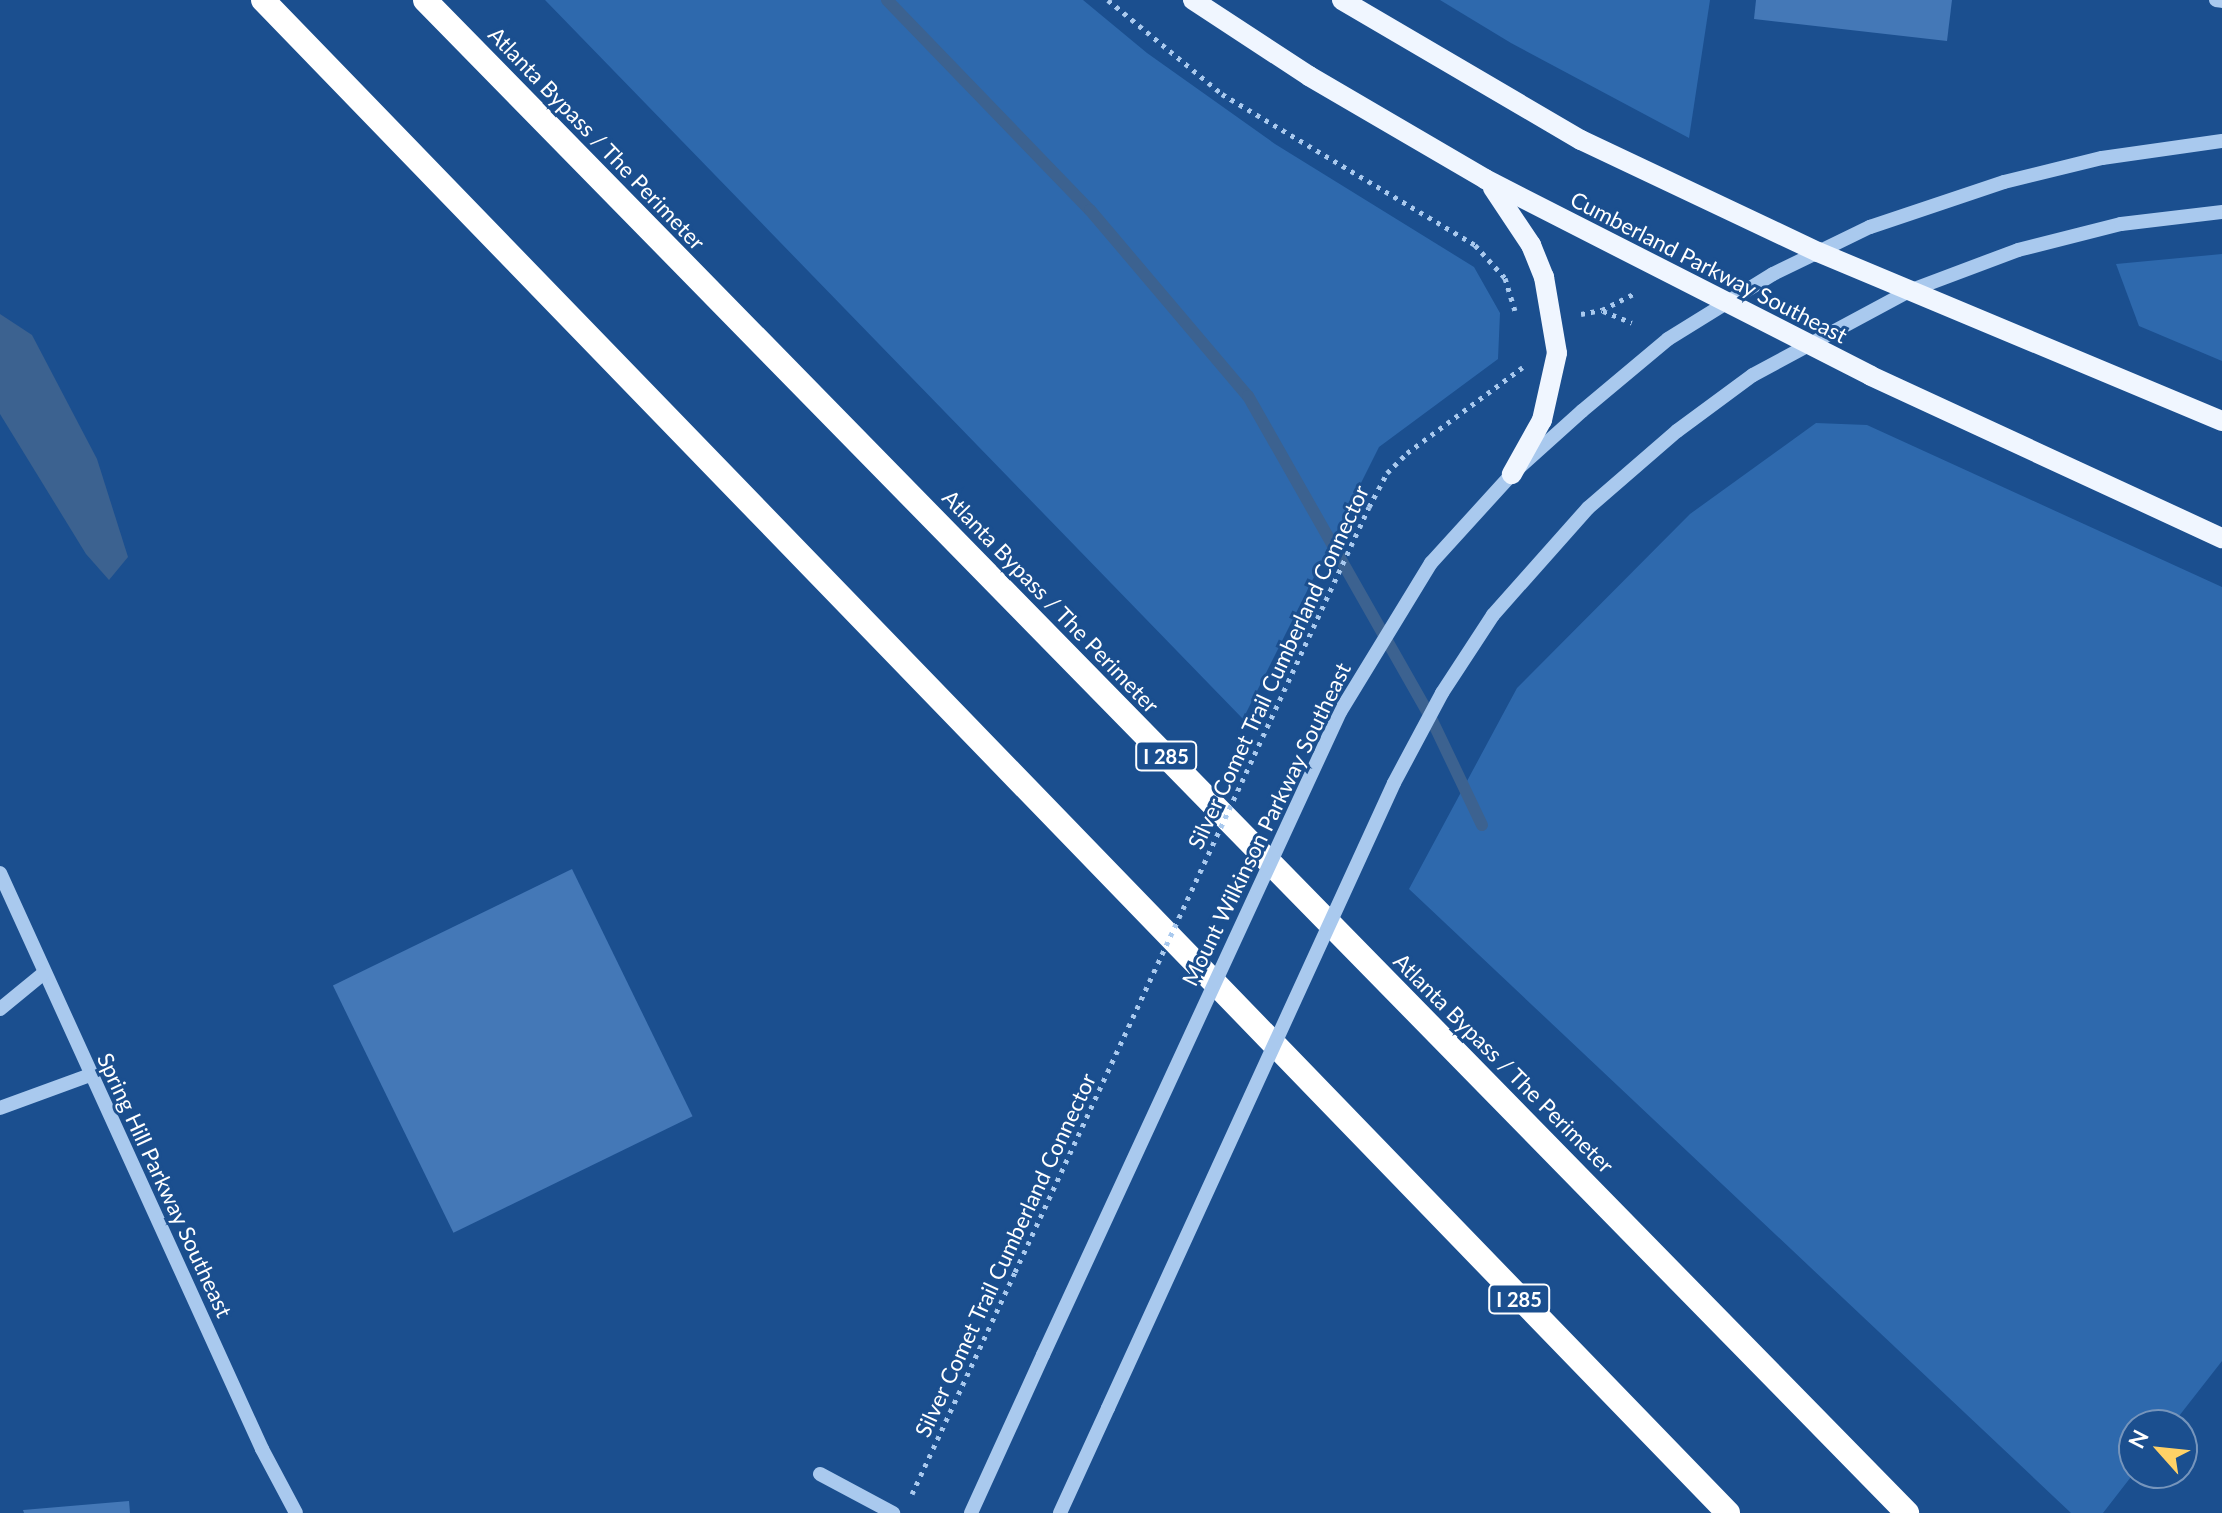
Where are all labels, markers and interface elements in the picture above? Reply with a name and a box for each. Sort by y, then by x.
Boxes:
street label: Atlanta Bypass / The Perimeter [483,21,711,255]
street label: Cumberland Parkway Southeast [1566,185,1852,349]
street label: Silver Comet Trail Cumberland Connector [1182,480,1374,854]
street label: Atlanta Bypass / The Perimeter [937,484,1165,718]
street label: Mount Wilkinson Parkway Southeast [1176,658,1356,990]
road number: I 285 [1134,740,1198,772]
street label: Atlanta Bypass / The Perimeter [1388,947,1620,1179]
street label: Spring Hill Parkway Southeast [92,1048,238,1322]
street label: Silver Comet Trail Cumberland Connector [909,1068,1101,1442]
road number: I 285 [1487,1283,1551,1315]
north arrow [2118,1409,2198,1489]
text: N [2122,1425,2154,1452]

